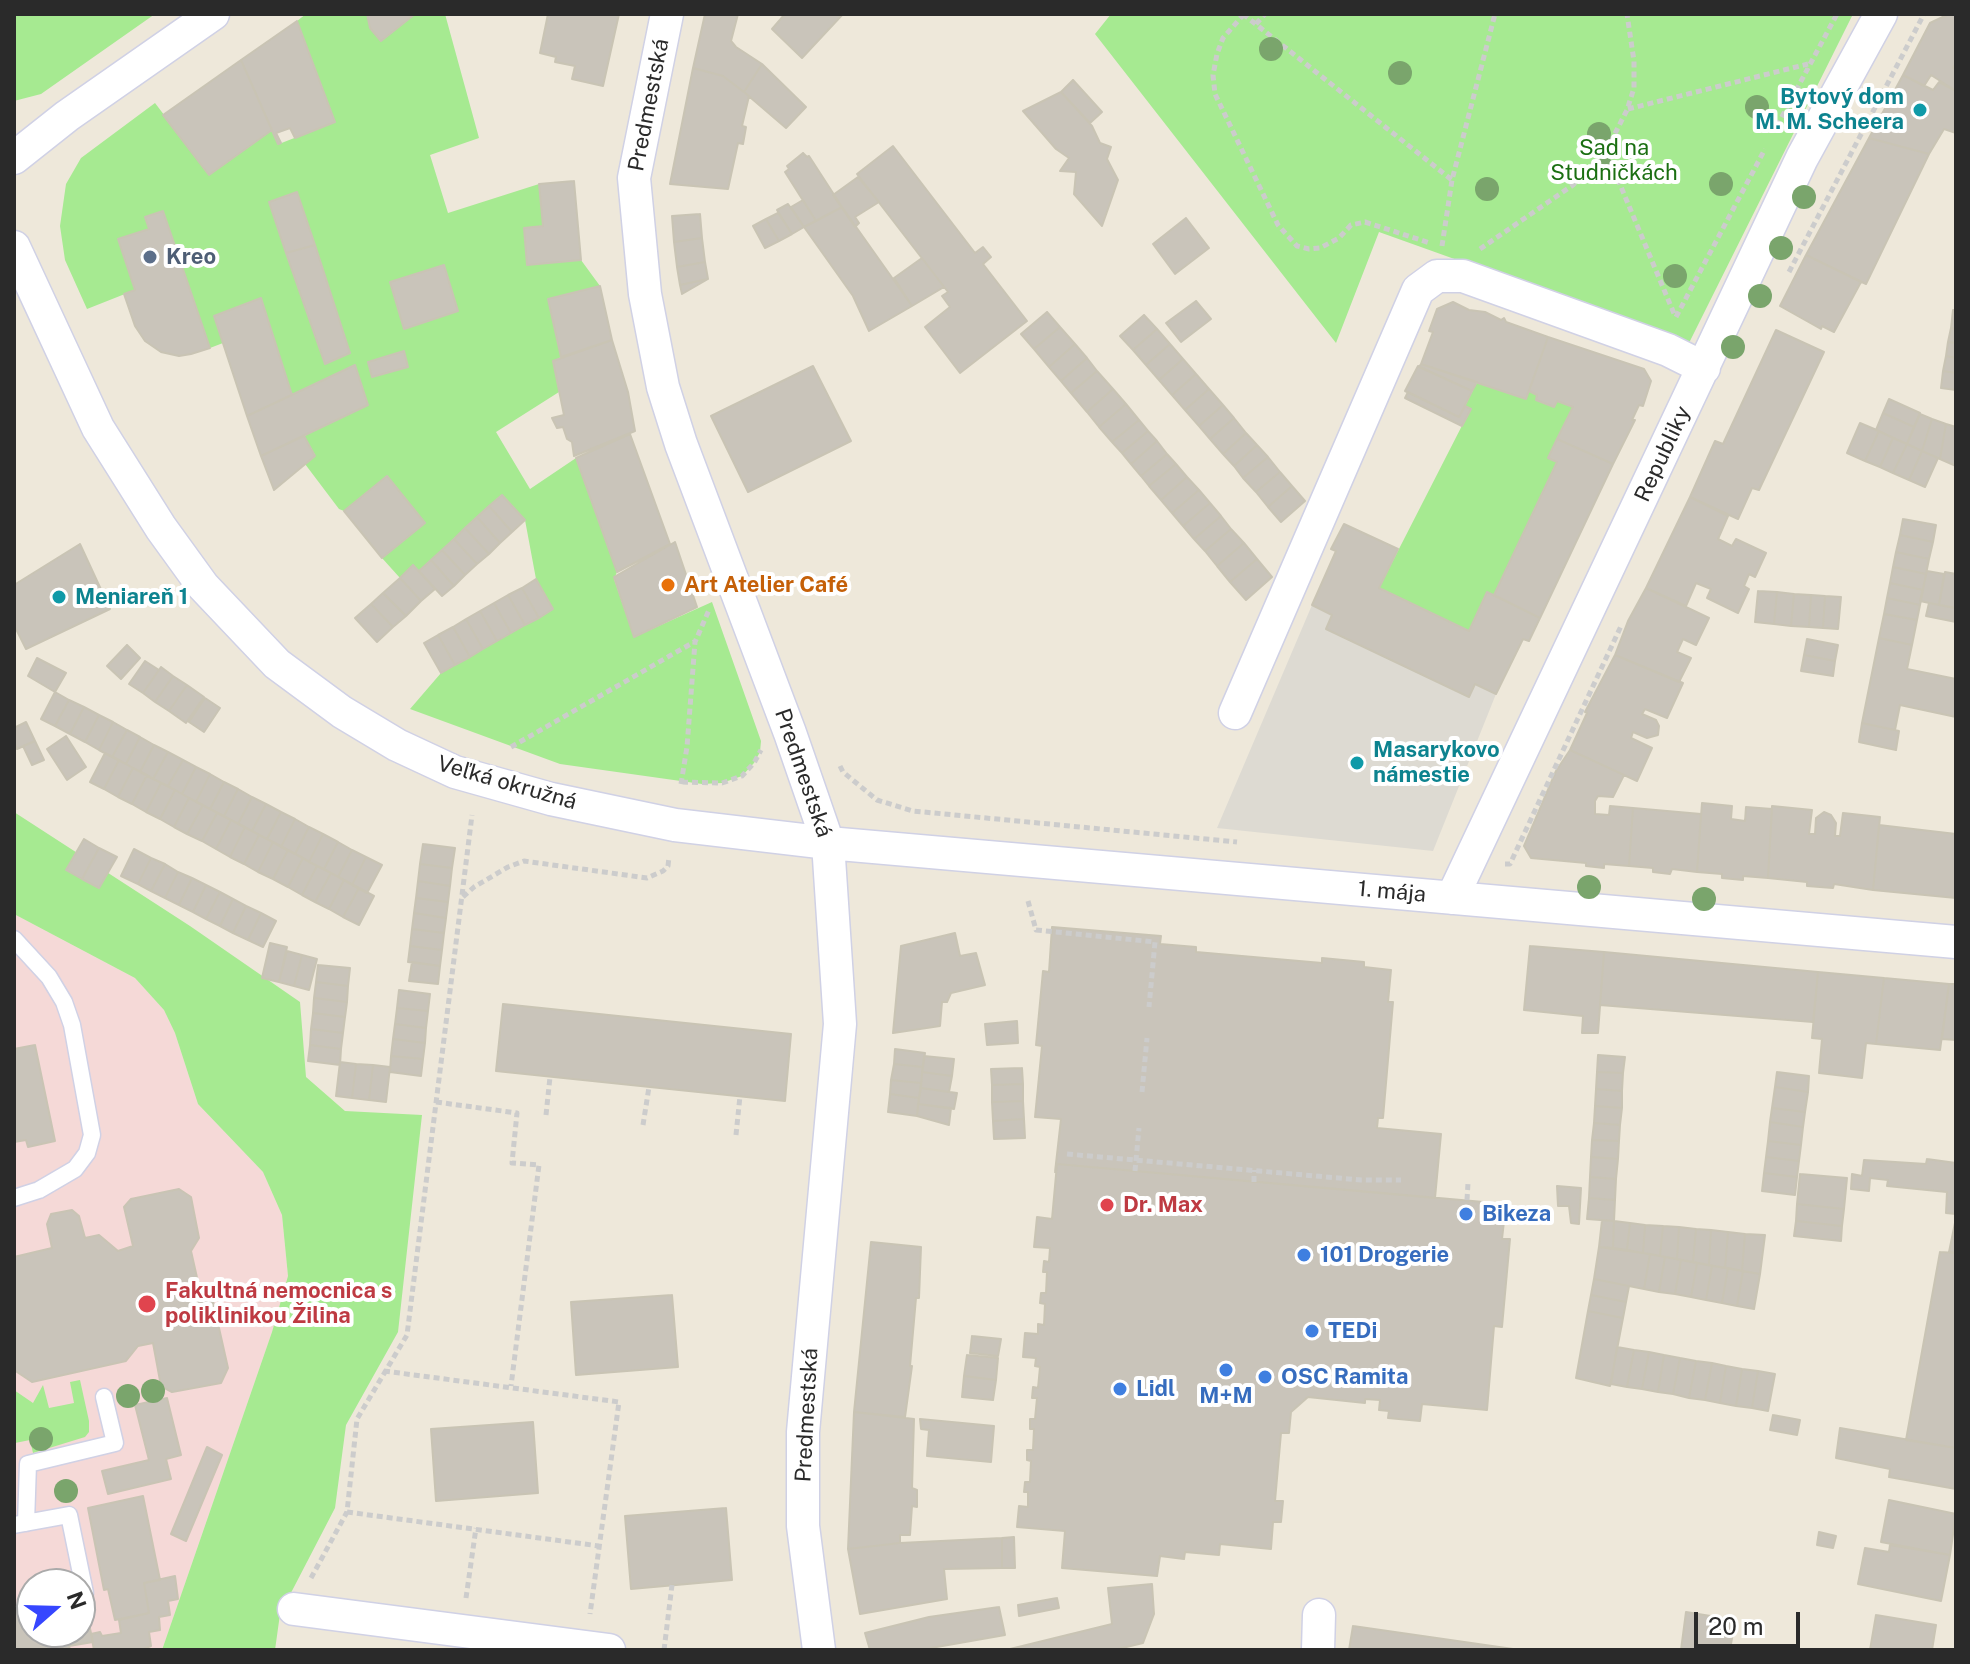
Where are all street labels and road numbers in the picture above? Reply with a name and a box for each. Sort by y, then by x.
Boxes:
street label: Predmestská [623,37,675,173]
street label: Republiky [1629,402,1697,506]
street label: Predmestská [769,705,837,841]
street label: Veľká okružná [434,750,580,816]
street label: 1. mája [1357,876,1427,908]
street label: Predmestská [790,1347,824,1483]

